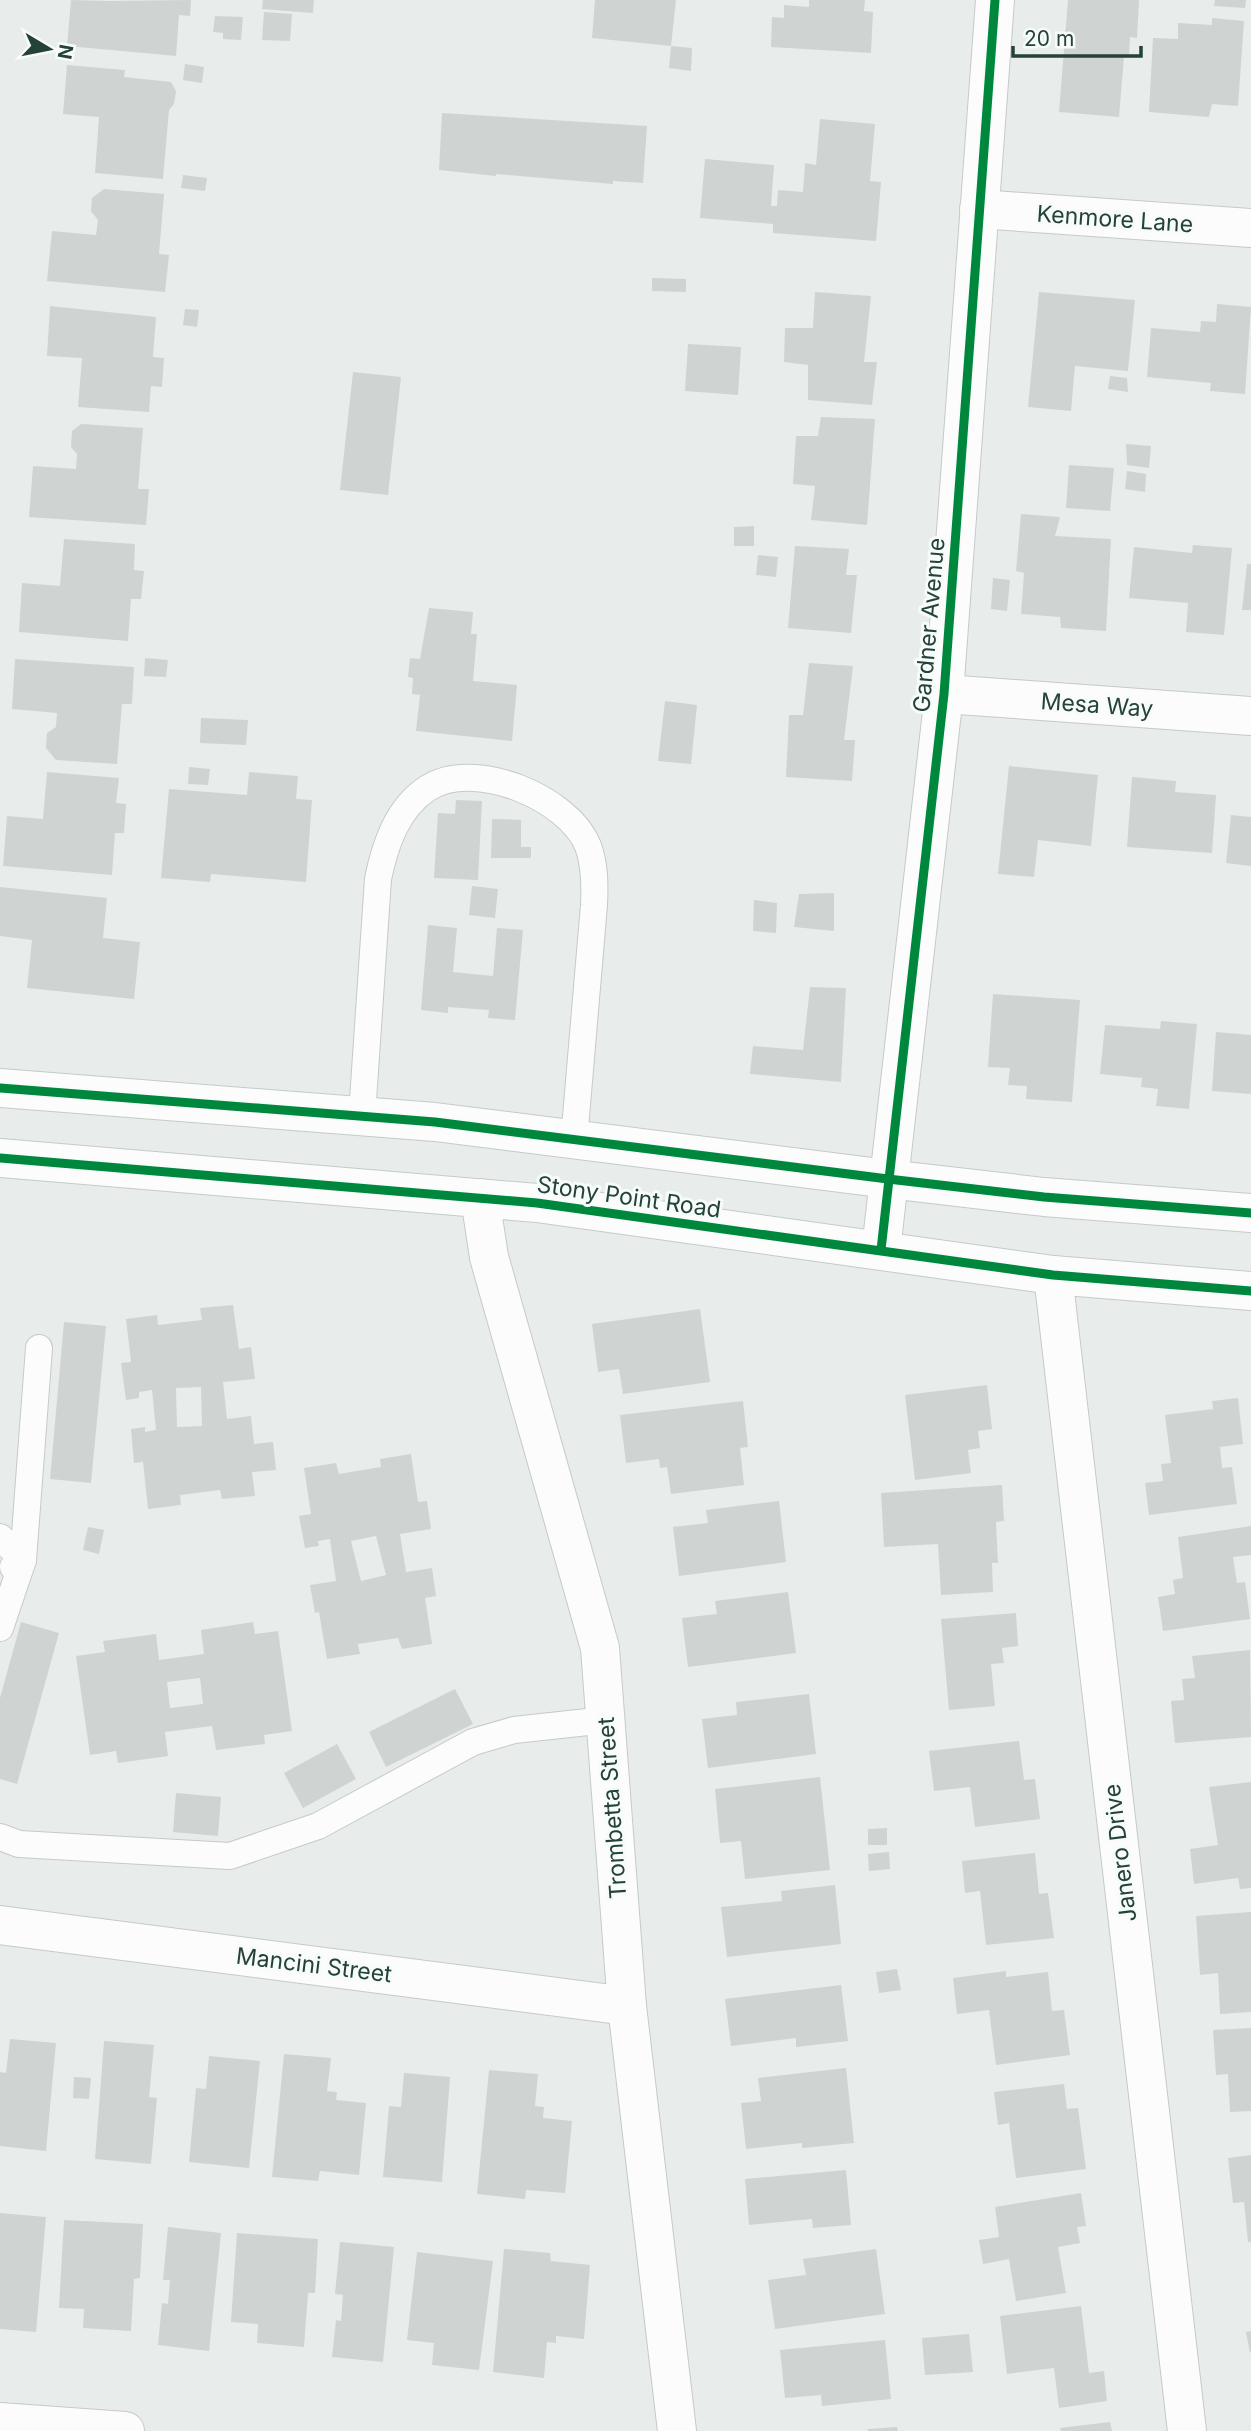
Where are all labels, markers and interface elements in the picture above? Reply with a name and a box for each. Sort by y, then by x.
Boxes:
north arrow [14,14,84,84]
scale bar [1013,14,1141,58]
text: 20 m [1024,26,1074,51]
text: N [53,43,78,61]
street label: Kenmore Lane [1036,200,1194,238]
street label: Gardner Avenue [907,536,951,714]
street label: Mesa Way [1040,687,1154,723]
street label: Stony Point Road [535,1170,723,1224]
street label: Trombetta Street [592,1716,632,1900]
street label: Janero Drive [1098,1782,1142,1924]
street label: Mancini Street [235,1942,394,1988]

